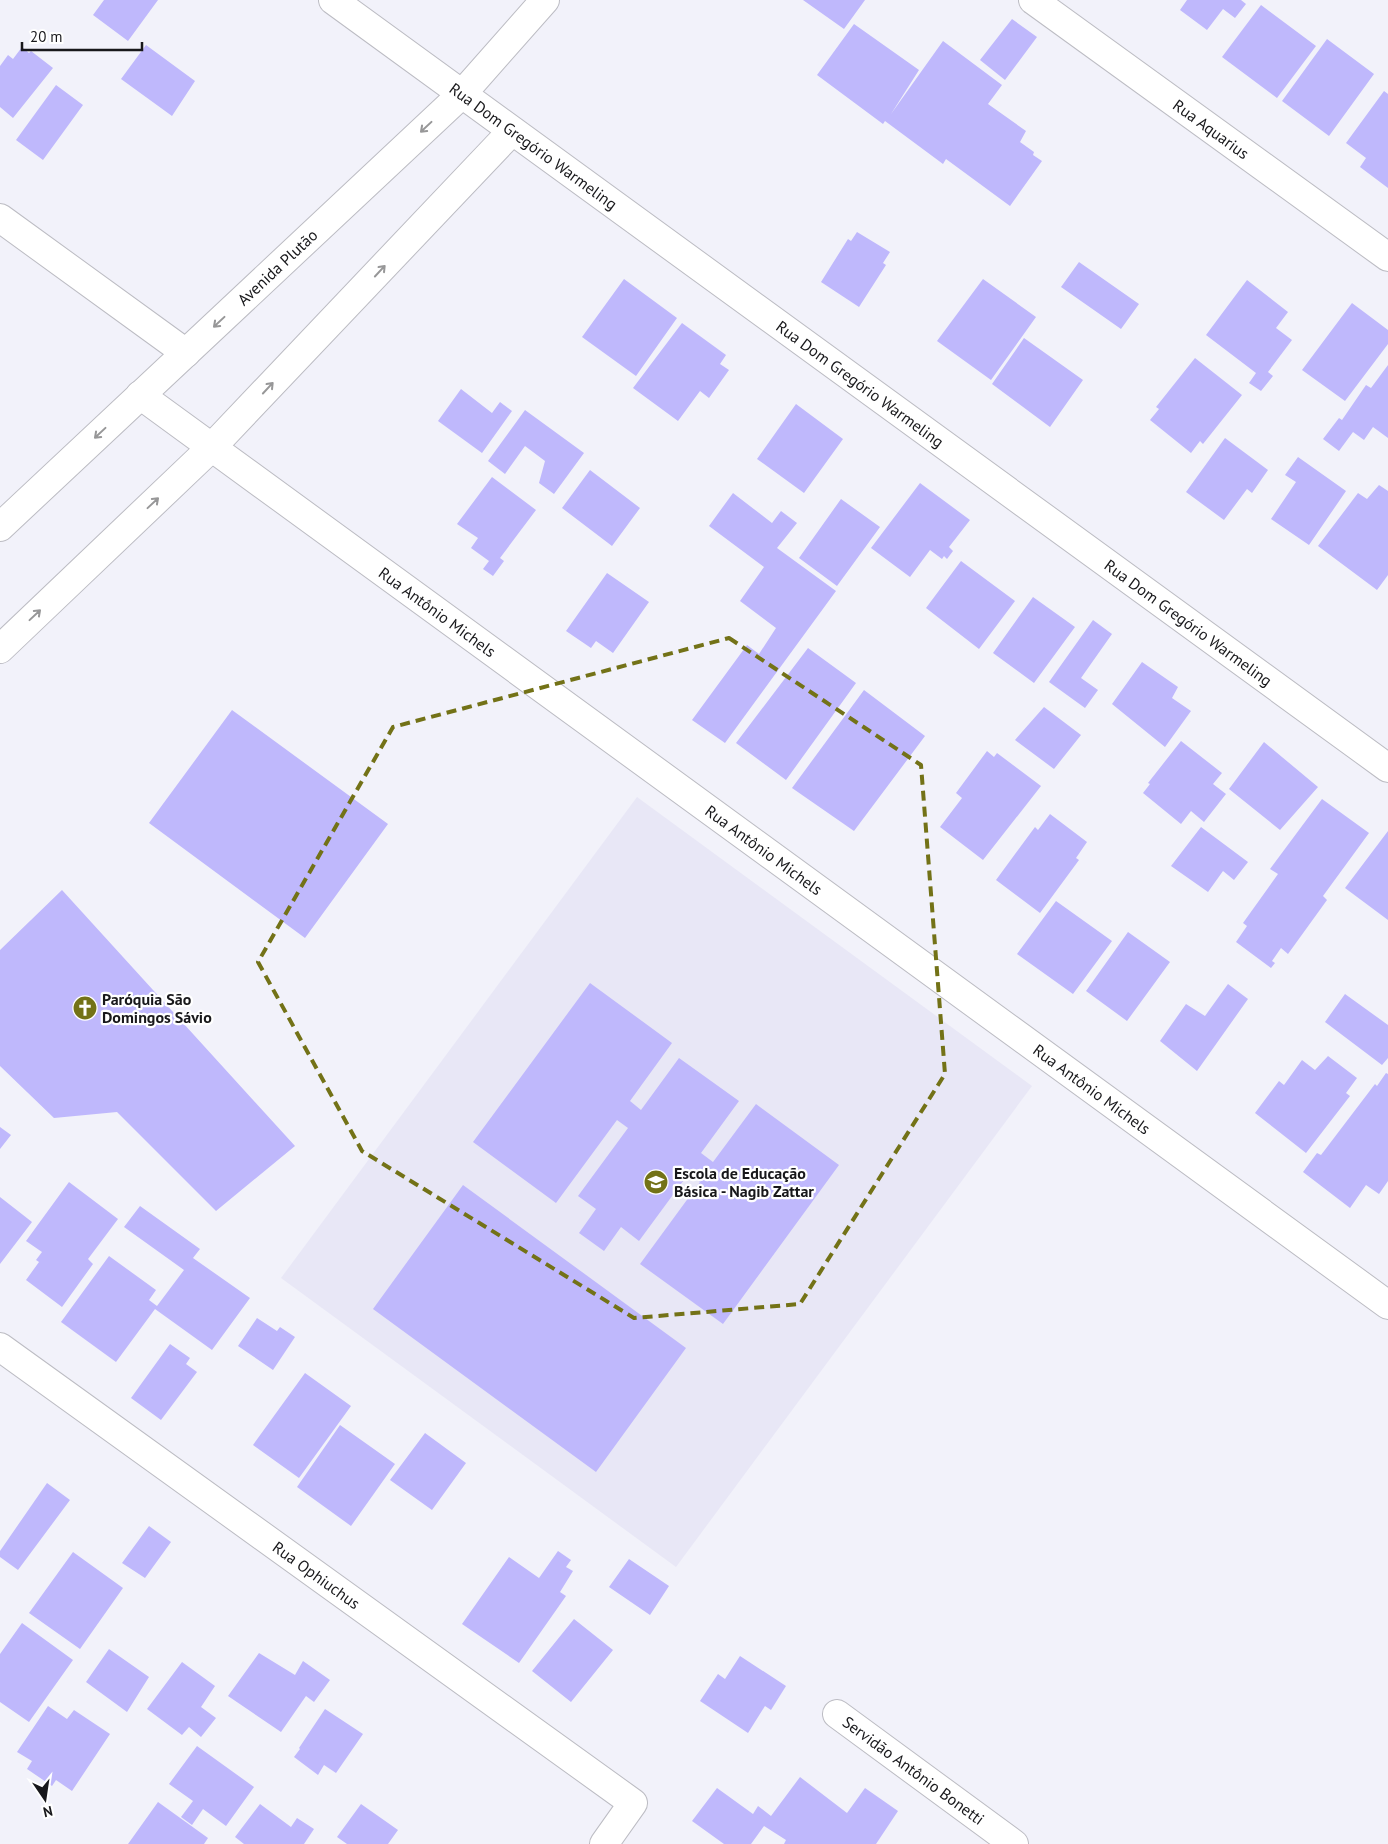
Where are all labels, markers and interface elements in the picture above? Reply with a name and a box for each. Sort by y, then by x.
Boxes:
scale bar [22,20,142,52]
text: 20 m [30,27,63,46]
street label: Rua Dom Gregório Warmeling [446,78,621,214]
street label: Rua Aquarius [1169,95,1253,163]
one-way arrow [420,121,433,133]
street label: Avenida Plutão [233,225,322,310]
one-way arrow [374,264,386,277]
one-way arrow [212,316,225,328]
street label: Rua Dom Gregório Warmeling [772,316,948,451]
one-way arrow [262,382,274,395]
one-way arrow [93,427,106,439]
one-way arrow [147,497,160,509]
street label: Rua Dom Gregório Warmeling [1101,555,1276,690]
street label: Rua Antônio Michels [375,562,500,661]
one-way arrow [29,609,42,621]
street label: Rua Antônio Michels [701,800,826,899]
place label: Paróquia São Domingos Sávio [102,989,212,1027]
church icon: Paróquia São Domingos Sávio [72,995,98,1021]
street label: Rua Antônio Michels [1029,1040,1155,1139]
place label: Escola de Educação Básica - Nagib Zattar [674,1163,814,1201]
school or university icon: Escola de Educação Básica - Nagib Zattar [643,1169,669,1195]
street label: Rua Ophiuchus [269,1537,364,1613]
street label: Servidão Antônio Bonetti [839,1712,988,1829]
north arrow [20,1774,70,1824]
text: N [41,1802,54,1821]

